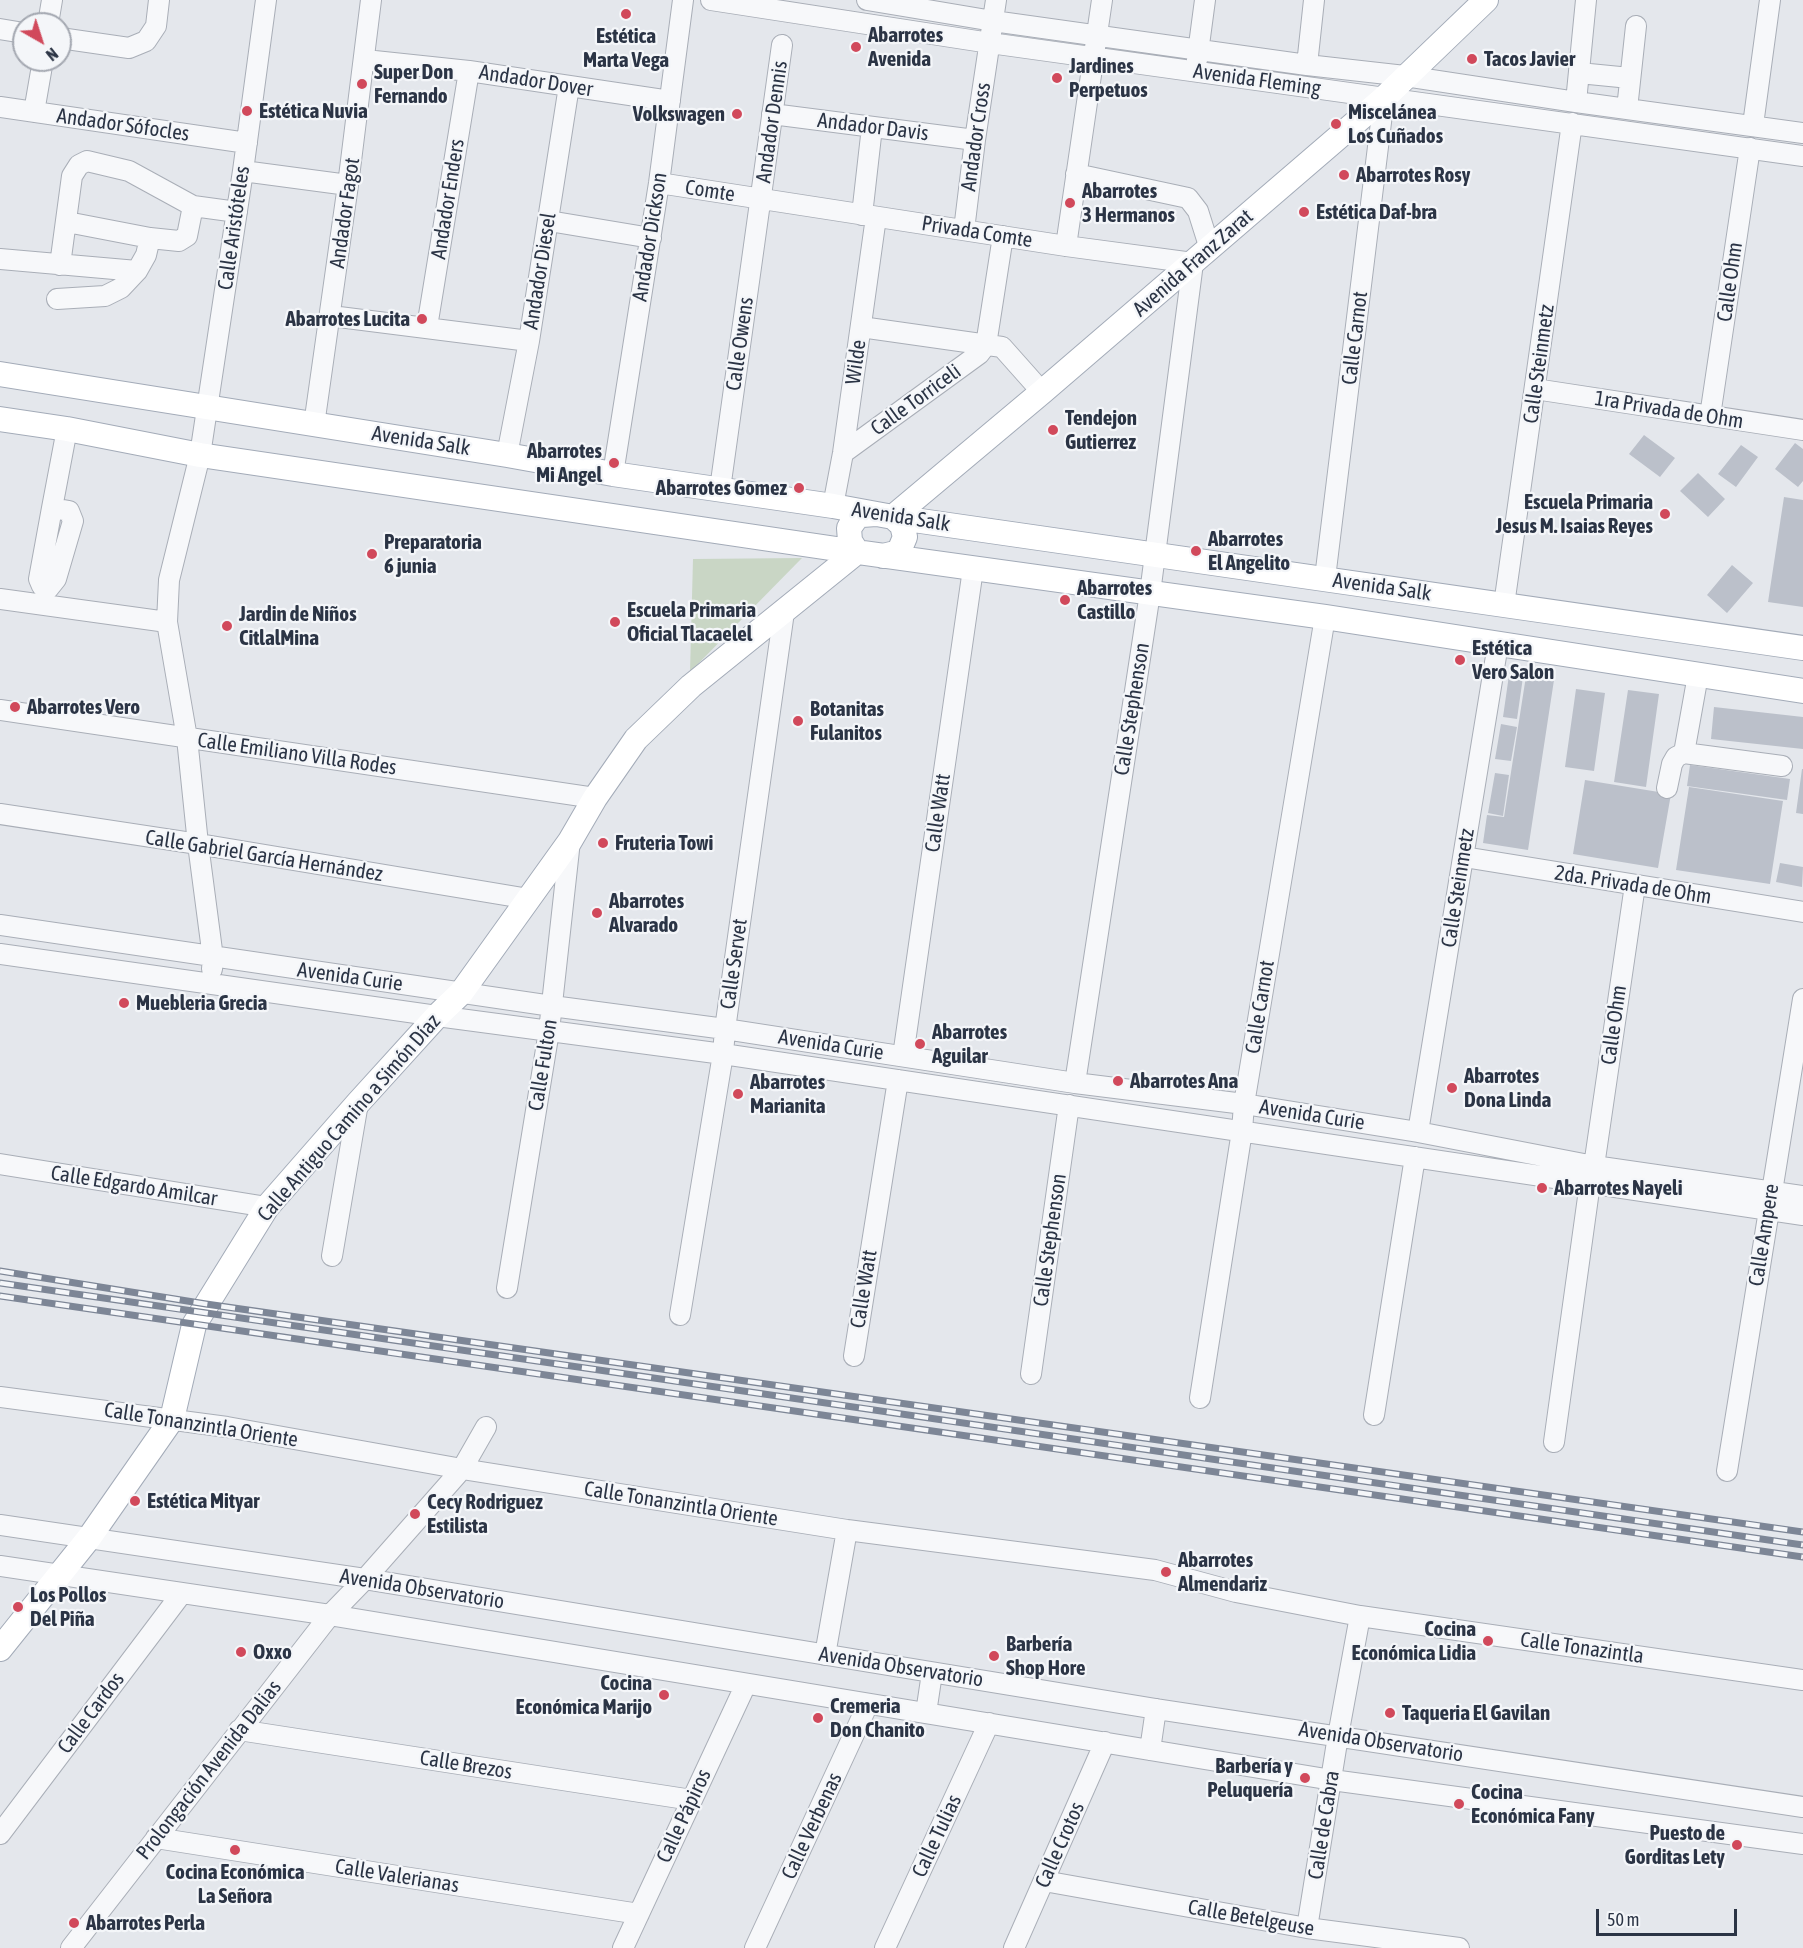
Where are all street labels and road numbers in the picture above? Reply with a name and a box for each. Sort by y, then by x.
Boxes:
street label: Andador Dennis [751,59,793,185]
street label: Avenida Fleming [1192,59,1322,101]
street label: Andador Dover [477,60,595,102]
street label: Andador Cross [956,81,996,193]
street label: Andador Sófocles [55,103,191,147]
street label: Andador Davis [816,108,930,146]
street label: Andador Enders [426,137,470,261]
street label: Andador Fagot [325,156,365,270]
street label: Calle Aristóteles [213,165,255,291]
street label: Andador Dickson [627,171,673,303]
street label: Comte [683,175,737,207]
street label: Avenida Franz Zarat [1128,204,1258,322]
street label: Andador Diesel [518,211,562,331]
street label: Privada Comte [920,211,1034,253]
street label: Calle Ohm [1712,241,1748,323]
street label: Calle Carnot [1337,290,1373,386]
street label: Calle Owens [721,296,759,392]
street label: Calle Steinmetz [1518,303,1560,425]
street label: Wilde [840,338,872,386]
street label: Calle Torriceli [866,359,966,441]
street label: 1ra Privada de Ohm [1593,386,1745,434]
street label: Avenida Salk [370,421,472,461]
street label: Avenida Salk [850,497,952,537]
street label: Avenida Salk [1331,568,1433,606]
street label: Calle Stephenson [1109,641,1155,777]
street label: Calle Emiliano Villa Rodes [196,728,398,780]
street label: Calle Watt [920,772,956,854]
street label: Calle Gabriel García Hernández [144,825,384,887]
street label: Calle Steinmetz [1436,827,1480,949]
street label: 2da. Privada de Ohm [1553,860,1713,910]
street label: Calle Servet [715,917,753,1011]
street label: Avenida Curie [296,957,404,997]
street label: Calle Carnot [1240,959,1280,1055]
street label: Calle Ohm [1596,984,1632,1066]
street label: Calle Antiguo Camino a Simón Díaz [252,1009,446,1227]
street label: Calle Fulton [523,1017,563,1113]
street label: Avenida Curie [777,1024,885,1066]
street label: Avenida Curie [1258,1094,1366,1136]
street label: Calle Edgardo Amilcar [49,1160,219,1212]
street label: Calle Stephenson [1028,1172,1072,1308]
street label: Calle Ampere [1743,1182,1785,1288]
street label: Calle Watt [845,1248,883,1330]
street label: Calle Tonanzintla Oriente [102,1397,300,1453]
street label: Calle Tonanzintla Oriente [582,1476,780,1532]
street label: Avenida Observatorio [338,1564,506,1614]
street label: Calle Tonazintla [1519,1627,1645,1669]
street label: Avenida Observatorio [817,1642,985,1692]
street label: Calle Cardos [52,1667,130,1759]
street label: Prolongación Avenida Dalias [131,1675,287,1865]
street label: Avenida Observatorio [1297,1717,1465,1767]
street label: Calle Brezos [418,1745,514,1785]
street label: Calle Pápiros [651,1765,717,1867]
street label: Calle Verbenas [776,1769,848,1883]
street label: Calle de Cabra [1303,1769,1345,1881]
street label: Calle Tulias [907,1791,967,1881]
street label: Calle Crotos [1030,1798,1090,1892]
street label: Calle Valerianas [333,1854,461,1898]
street label: Calle Betelgeuse [1186,1894,1316,1942]

